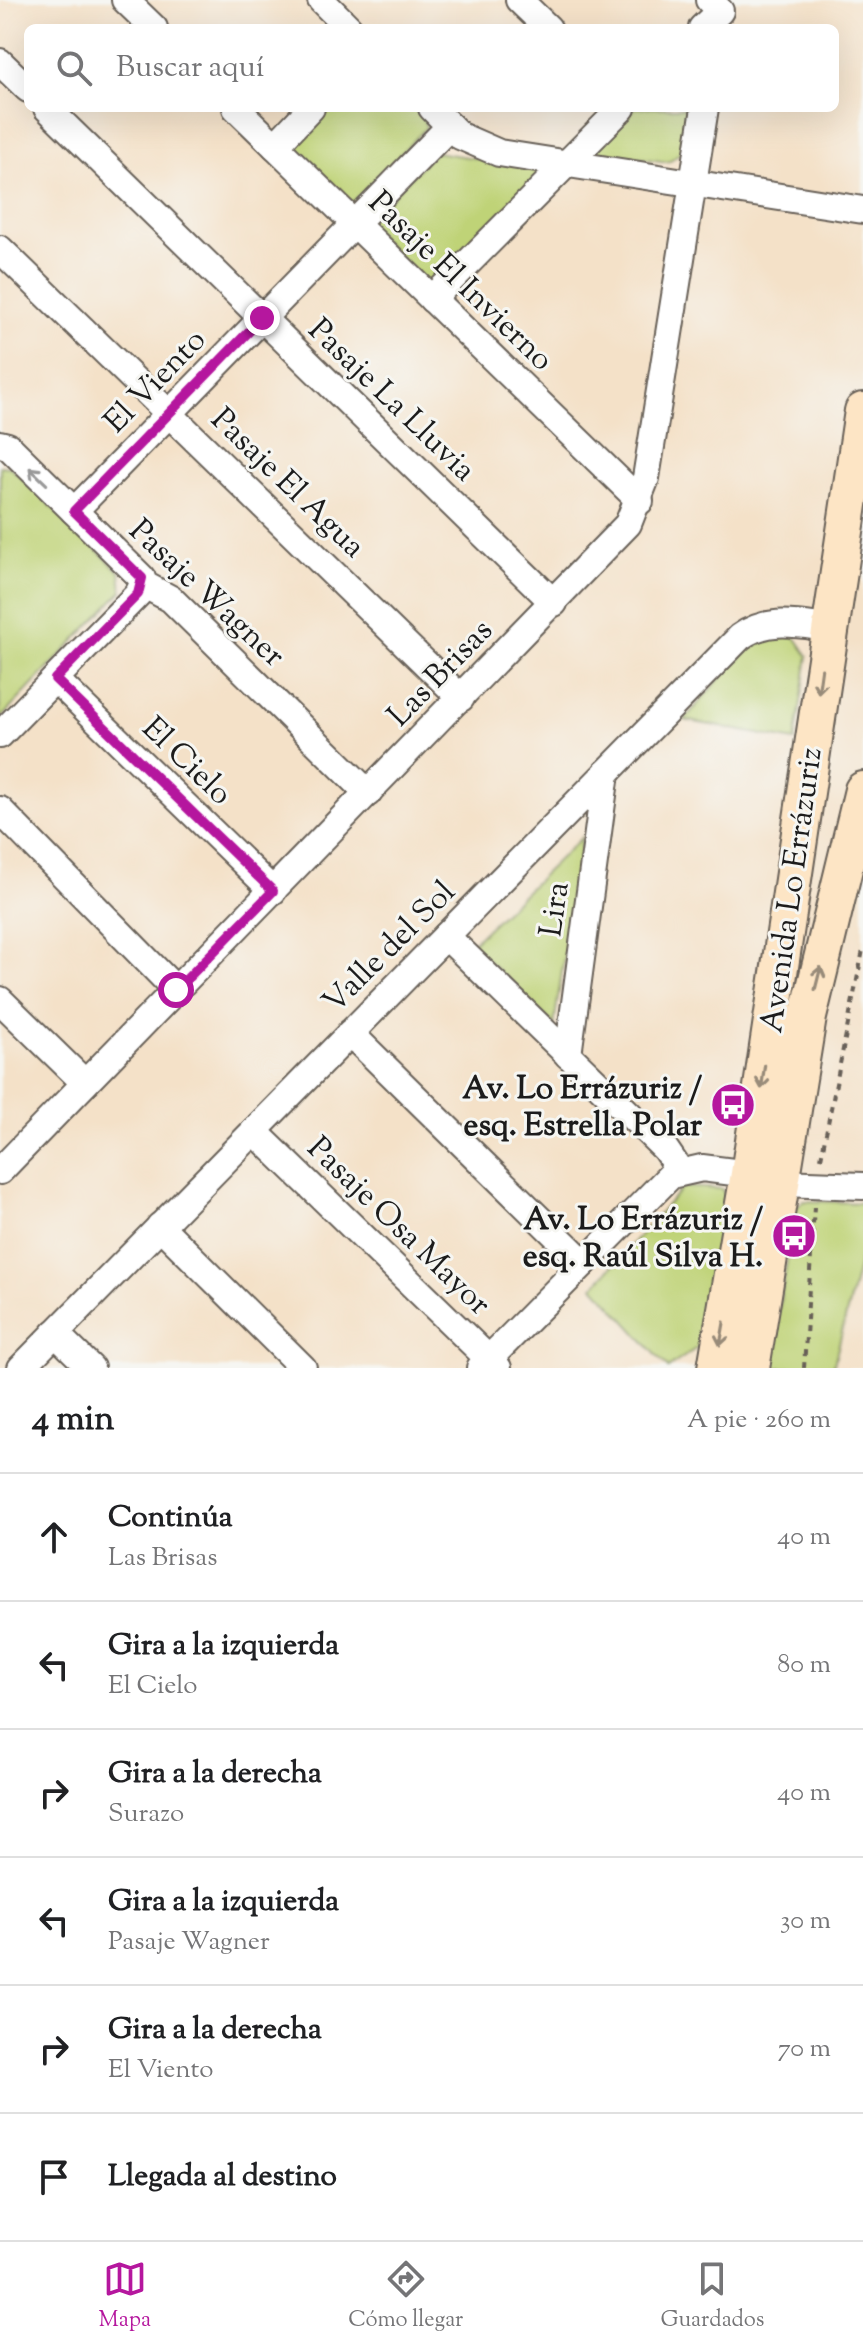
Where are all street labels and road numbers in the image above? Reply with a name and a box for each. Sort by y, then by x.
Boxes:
street label: Pasaje El Invierno [357,181,563,383]
street label: Pasaje La Lluvia [297,309,485,493]
street label: El Viento [94,319,218,445]
street label: Pasaje El Agua [199,398,375,570]
street label: Pasaje Wagner [117,509,294,679]
street label: Las Brisas [378,610,504,738]
street label: El Cielo [130,707,242,817]
street label: Avenida Lo Errázuriz [750,745,836,1036]
street label: Valle del Sol [313,871,467,1025]
street label: Lira [529,879,583,940]
street label: Pasaje Osa Mayor [296,1127,500,1327]

